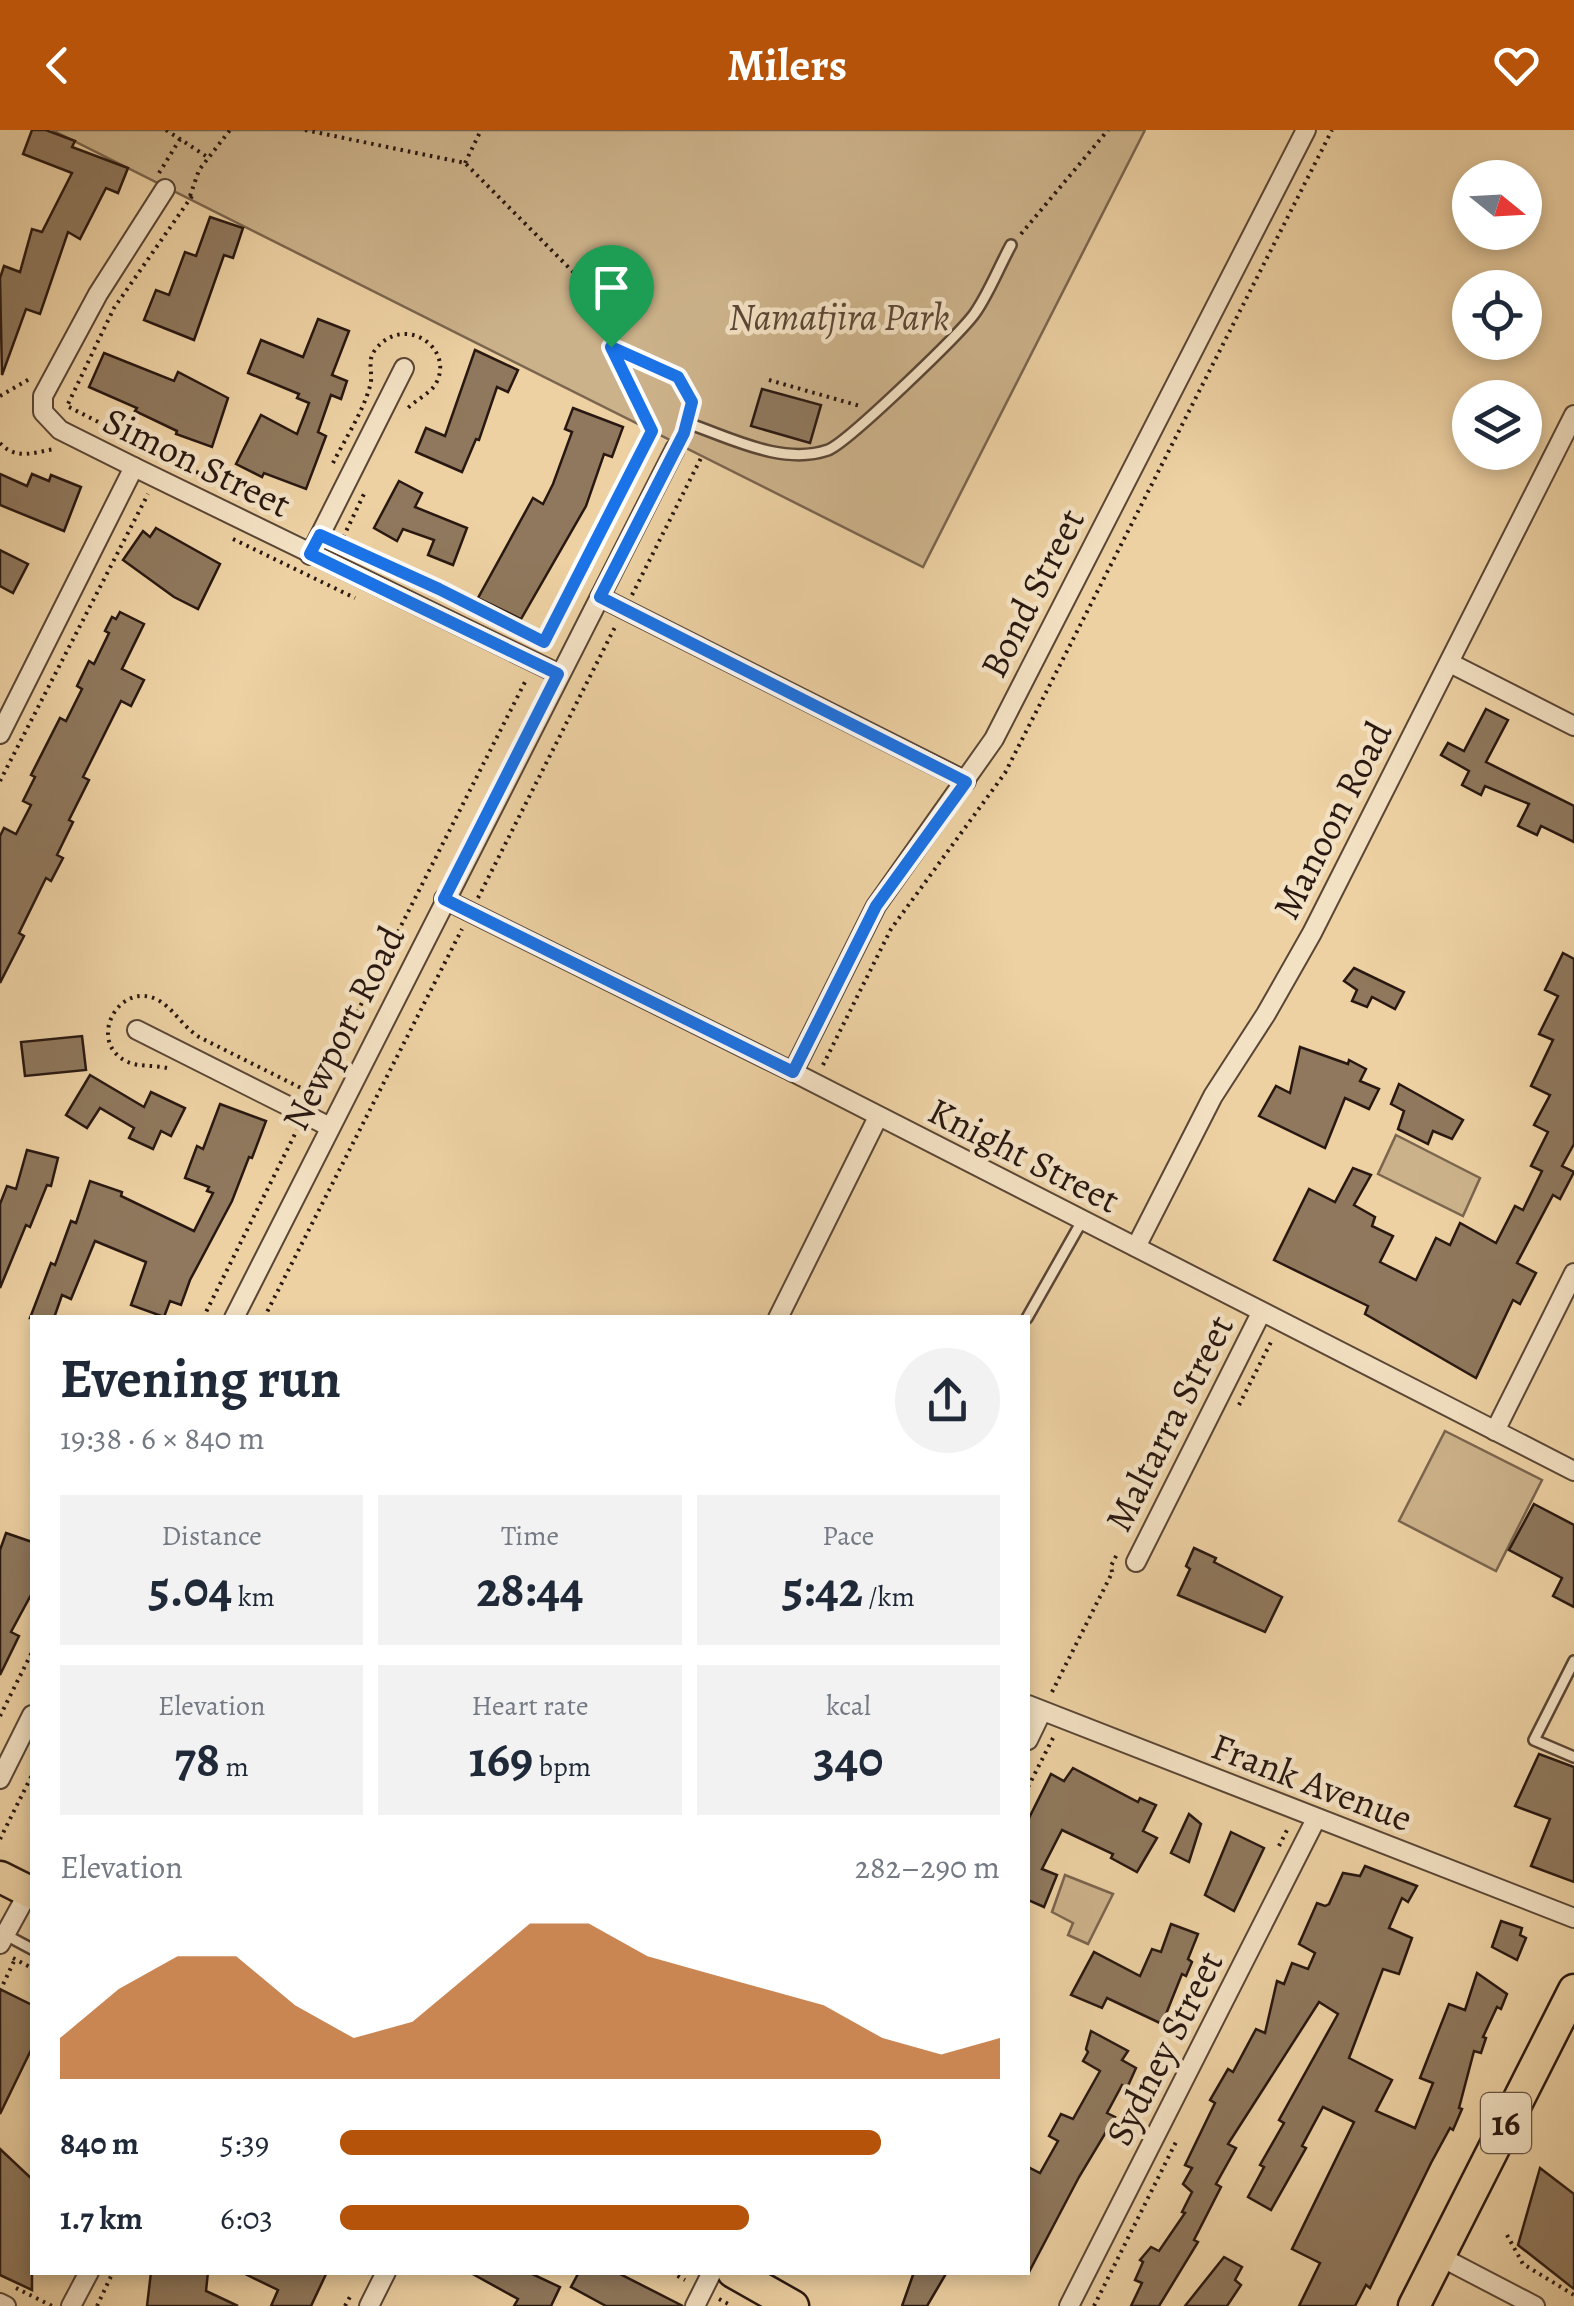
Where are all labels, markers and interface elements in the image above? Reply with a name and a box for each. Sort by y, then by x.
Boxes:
text: Milers [727,34,847,96]
icon: back [30,38,85,93]
icon: heart [1489,38,1544,93]
north arrow [1452,160,1542,250]
map controls [1452,160,1542,470]
pin [569,245,654,348]
icon: arrive [584,260,639,315]
button: locate [1452,270,1542,360]
park label: Namatjira Park [728,291,950,343]
button: layers [1452,380,1542,470]
street label: Simon Street [94,394,300,530]
street label: Bond Street [967,499,1097,687]
street label: Manoon Road [1260,712,1404,928]
street label: Newport Road [269,916,417,1139]
street label: Knight Street [919,1085,1129,1225]
street label: Maltarra Street [1092,1306,1246,1540]
text: Evening run [60,1341,341,1416]
button: share [895,1348,1000,1453]
text: 19:38 · 6 × 840 m [60,1416,265,1460]
text: Distance [161,1517,262,1555]
text: Time [501,1517,559,1555]
text: Pace [822,1517,874,1555]
text: 5.04 [148,1555,232,1623]
text: 28:44 [476,1555,584,1623]
text: 5:42 [782,1555,863,1623]
text: km [232,1578,275,1616]
text: /km [863,1578,915,1616]
text: Elevation [158,1687,265,1725]
text: Heart rate [472,1687,588,1725]
text: kcal [826,1687,871,1725]
street label: Frank Avenue [1204,1720,1420,1844]
text: 78 [175,1725,220,1793]
text: 169 [469,1725,533,1793]
text: 340 [813,1725,883,1793]
text: m [220,1748,249,1786]
text: bpm [533,1748,591,1786]
text: Elevation [60,1845,183,1889]
text: 282–290 m [855,1845,1000,1889]
street label: Sydney Street [1093,1942,1235,2154]
road number: 16 [1481,2093,1531,2153]
text: 840 m [60,2121,139,2165]
text: 5:39 [220,2121,269,2165]
text: 1.7 km [60,2196,143,2240]
text: 6:03 [220,2196,273,2240]

